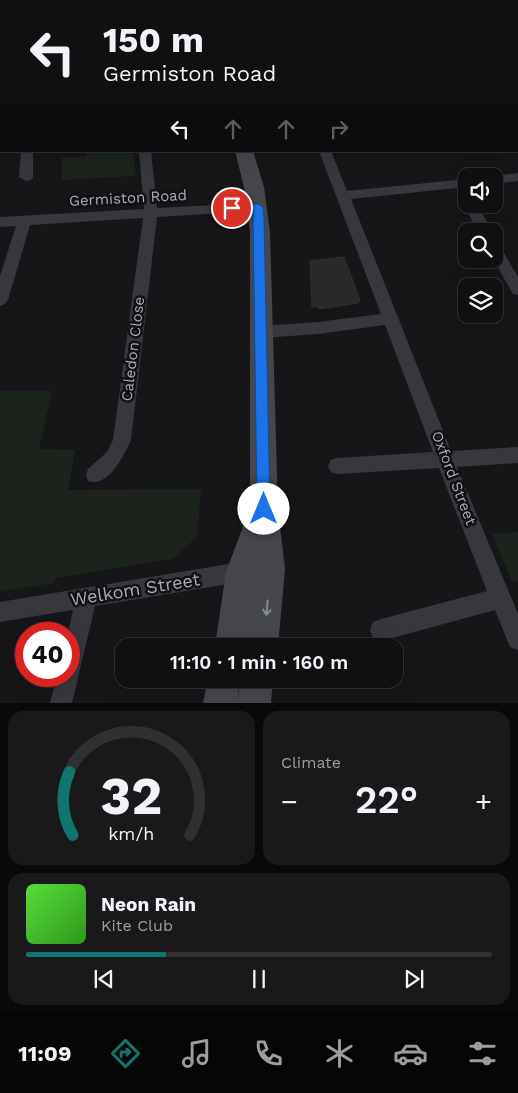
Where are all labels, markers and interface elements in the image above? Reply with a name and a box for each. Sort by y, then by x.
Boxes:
text: 150 m [103,19,204,61]
icon: left [20,20,85,85]
text: Germiston Road [103,61,276,86]
icon: left [166,115,194,143]
icon: ahead [219,115,247,143]
icon: ahead [272,115,300,143]
icon: right [325,115,353,143]
map controls [458,168,503,323]
button: sound [458,168,503,213]
street label: Germiston Road [69,186,187,210]
pin [211,187,253,229]
icon: arrive [218,194,246,222]
button: search [458,223,503,268]
button: layers [458,278,503,323]
street label: Caledon Close [118,296,148,402]
street label: Oxford Street [428,428,480,528]
position arrow [237,482,289,534]
street label: Welkom Street [69,568,202,610]
one-way arrow [262,599,272,615]
speed limit sign: 40 [15,622,80,687]
text: 11:10 · 1 min · 160 m [170,651,348,674]
text: Climate [281,753,341,772]
text: 32 [101,766,162,827]
text: 22° [355,778,418,822]
text: − [281,785,298,818]
text: + [475,785,492,818]
text: km/h [108,823,155,844]
text: Neon Rain [101,893,196,916]
text: Kite Club [101,916,173,935]
icon: previous [90,965,118,993]
icon: pause [245,965,273,993]
icon: next [400,965,428,993]
icon: directions [108,1036,143,1071]
icon: music [179,1036,214,1071]
icon: phone [251,1036,286,1071]
icon: climate [322,1036,357,1071]
icon: car [393,1036,428,1071]
icon: filters [465,1036,500,1071]
text: 11:09 [18,1041,72,1066]

